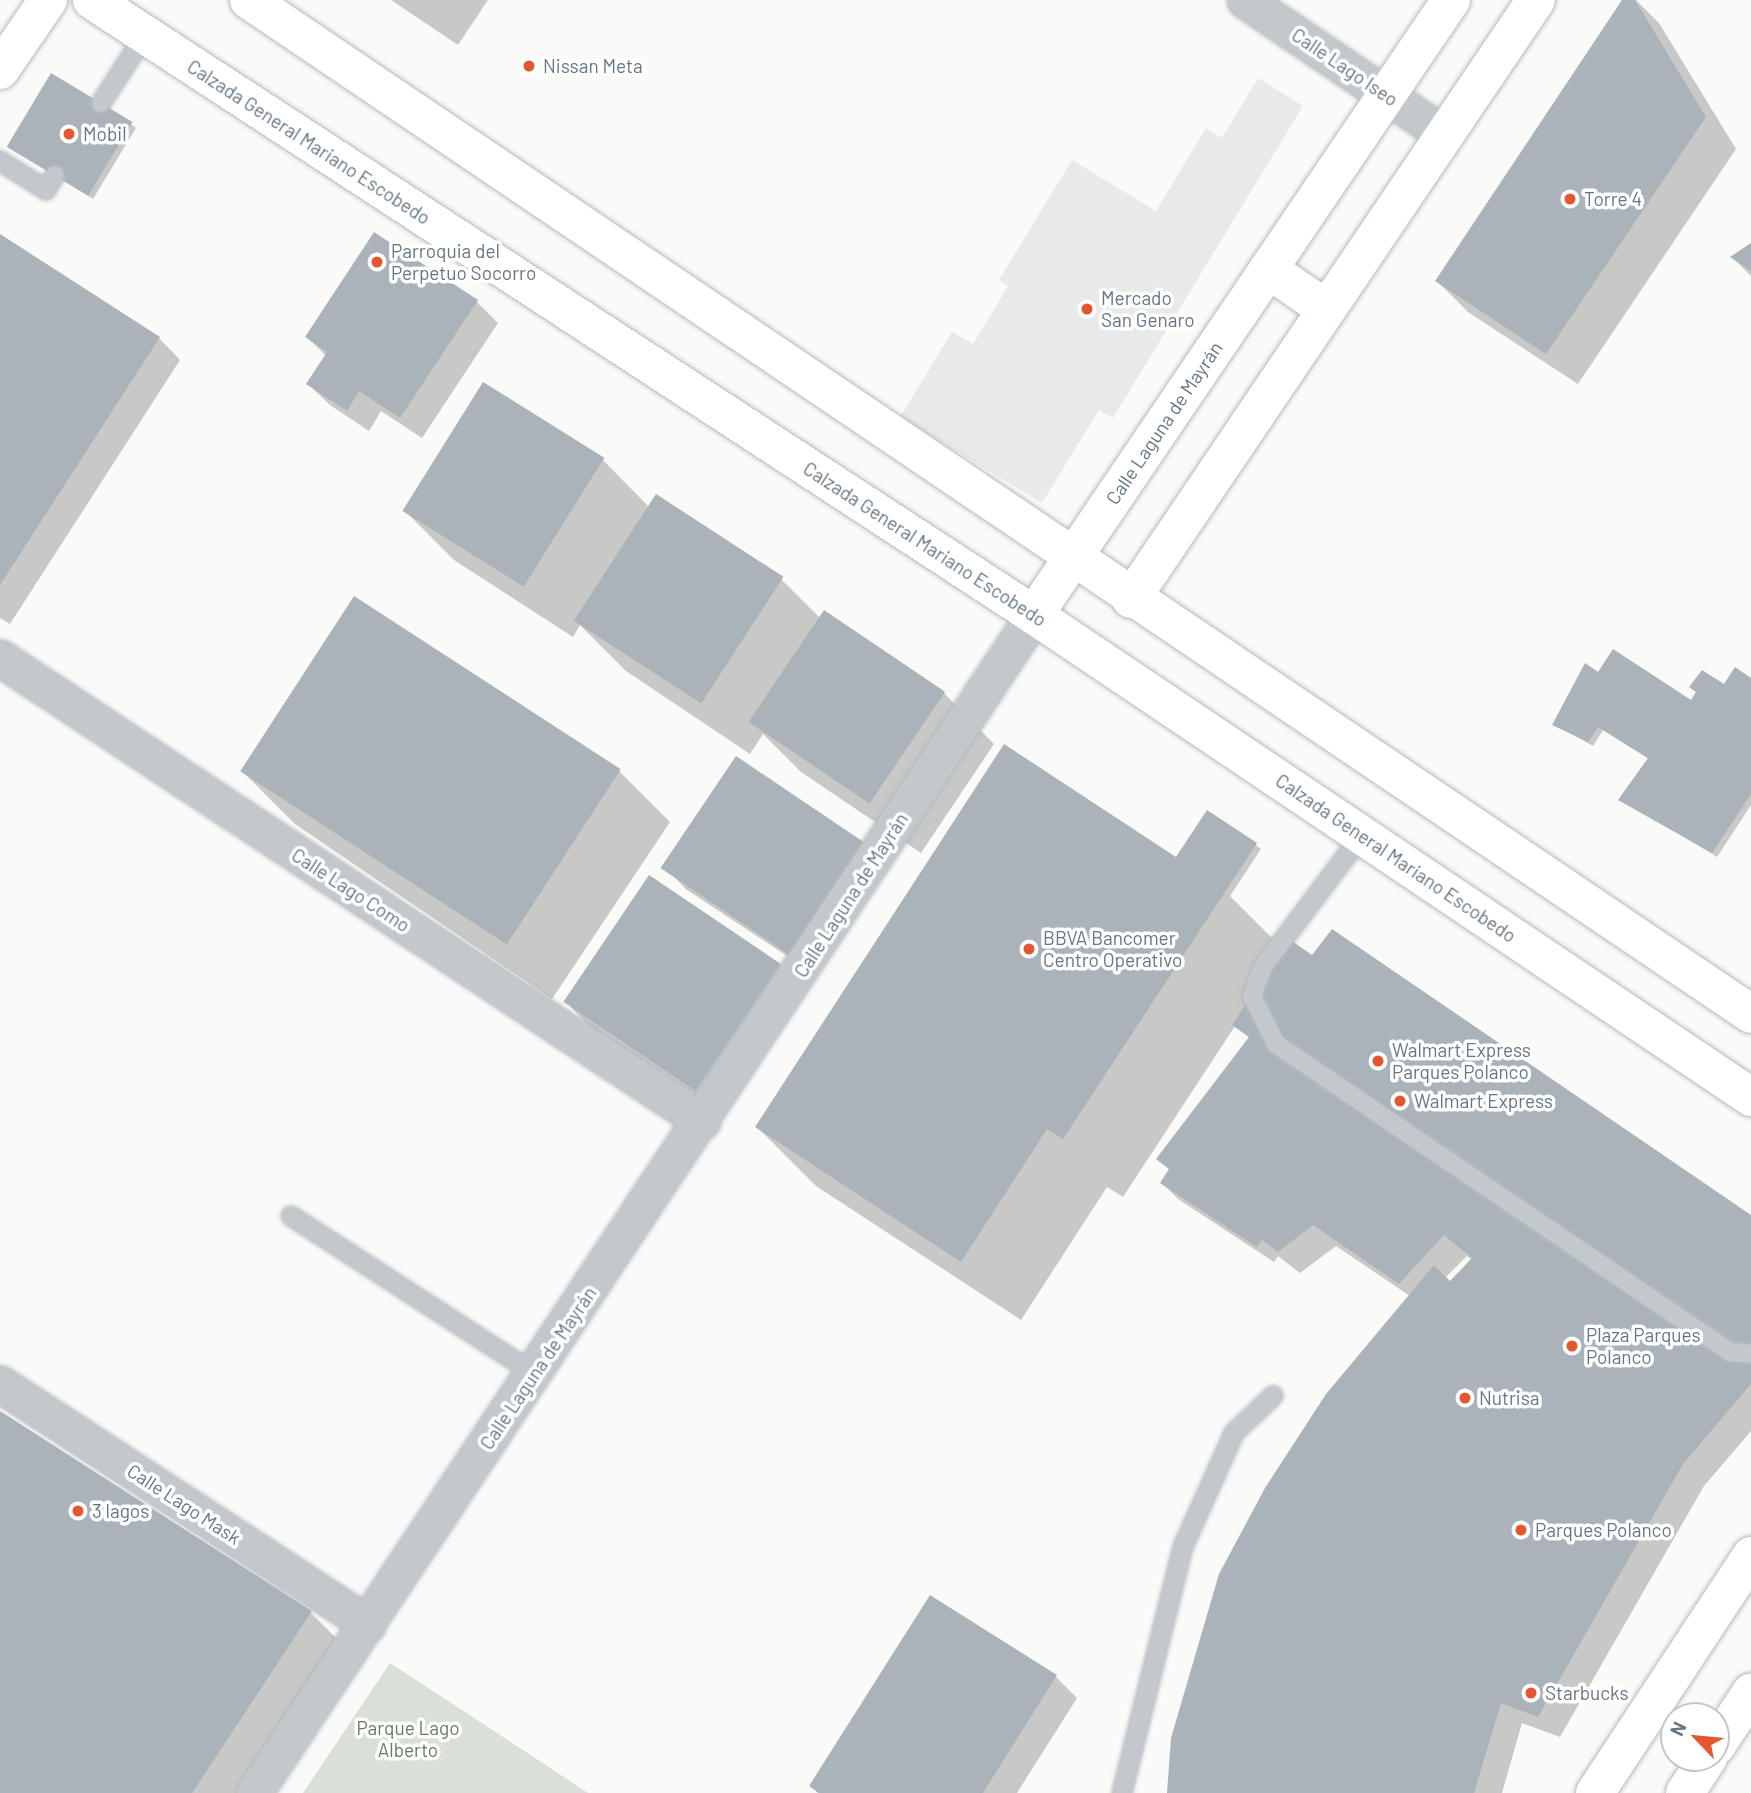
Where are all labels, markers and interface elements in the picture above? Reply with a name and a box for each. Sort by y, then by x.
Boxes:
street label: Calle Lago Iseo [1288,23,1402,111]
street label: Calzada General Mariano Escobedo [183,55,435,229]
place label: Nissan Meta [543,55,643,77]
marker: Nissan Meta [521,58,537,74]
place label: Mobil [83,123,127,145]
marker: Mobil [61,126,77,142]
place label: Torre 4 [1584,188,1642,210]
marker: Torre 4 [1562,191,1578,207]
place label: Parroquia del Perpetuo Socorro [391,240,536,284]
marker: Parroquia del Perpetuo Socorro [369,254,385,270]
place label: Mercado San Genaro [1101,287,1195,331]
marker: Mercado San Genaro [1079,301,1095,317]
street label: Calle Laguna de Mayrán [1101,337,1227,509]
street label: Calzada General Mariano Escobedo [799,457,1051,631]
street label: Calzada General Mariano Escobedo [1271,769,1521,947]
street label: Calle Laguna de Mayrán [789,809,913,981]
street label: Calle Lago Como [288,843,414,937]
place label: BBVA Bancomer Centro Operativo [1043,927,1182,971]
marker: BBVA Bancomer Centro Operativo [1021,941,1037,957]
place label: Walmart Express Parques Polanco [1392,1039,1531,1083]
marker: Walmart Express Parques Polanco [1370,1053,1386,1069]
place label: Walmart Express [1414,1090,1553,1112]
marker: Walmart Express [1392,1093,1408,1109]
street label: Calle Laguna de Mayrán [475,1282,601,1454]
place label: Plaza Parques Polanco [1586,1324,1701,1368]
marker: Plaza Parques Polanco [1564,1338,1580,1354]
place label: Nutrisa [1479,1387,1540,1409]
marker: Nutrisa [1457,1390,1473,1406]
street label: Calle Lago Mask [123,1459,245,1549]
place label: 3 lagos [92,1500,149,1522]
marker: 3 lagos [70,1503,86,1519]
place label: Parques Polanco [1535,1519,1672,1541]
marker: Parques Polanco [1513,1522,1529,1538]
place label: Starbucks [1545,1682,1629,1704]
marker: Starbucks [1523,1685,1539,1701]
north arrow [1660,1702,1730,1772]
park label: Parque Lago Alberto [356,1717,460,1761]
text: N [1664,1718,1691,1739]

